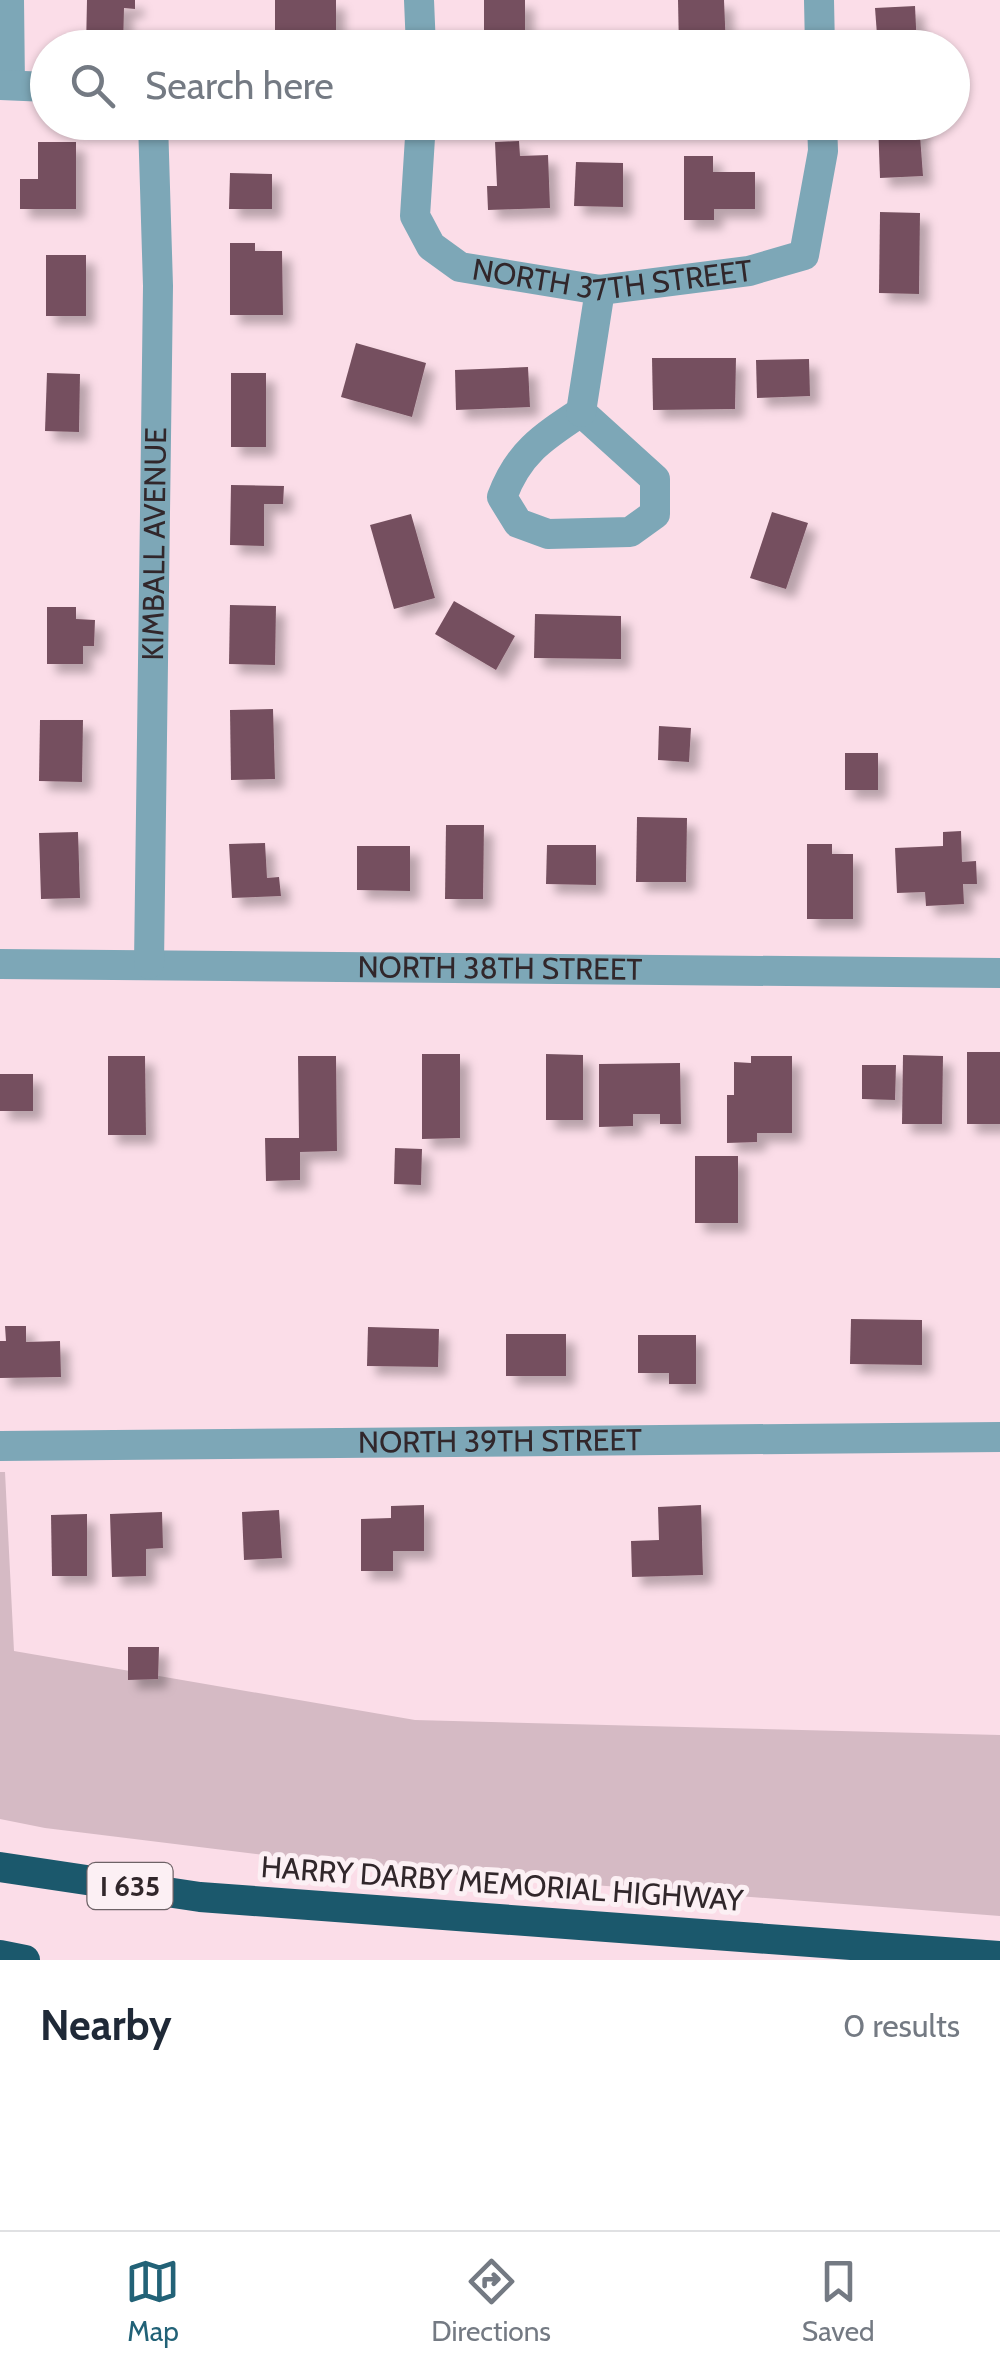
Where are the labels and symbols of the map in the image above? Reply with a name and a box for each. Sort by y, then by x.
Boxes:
street label: NORTH 37TH STREET [470,250,754,309]
street label: KIMBALL AVENUE [134,427,174,661]
street label: NORTH 38TH STREET [357,948,643,988]
street label: NORTH 39TH STREET [358,1421,642,1461]
street label: HARRY DARBY MEMORIAL HIGHWAY [260,1848,745,1919]
road number: I 635 [88,1863,172,1909]

